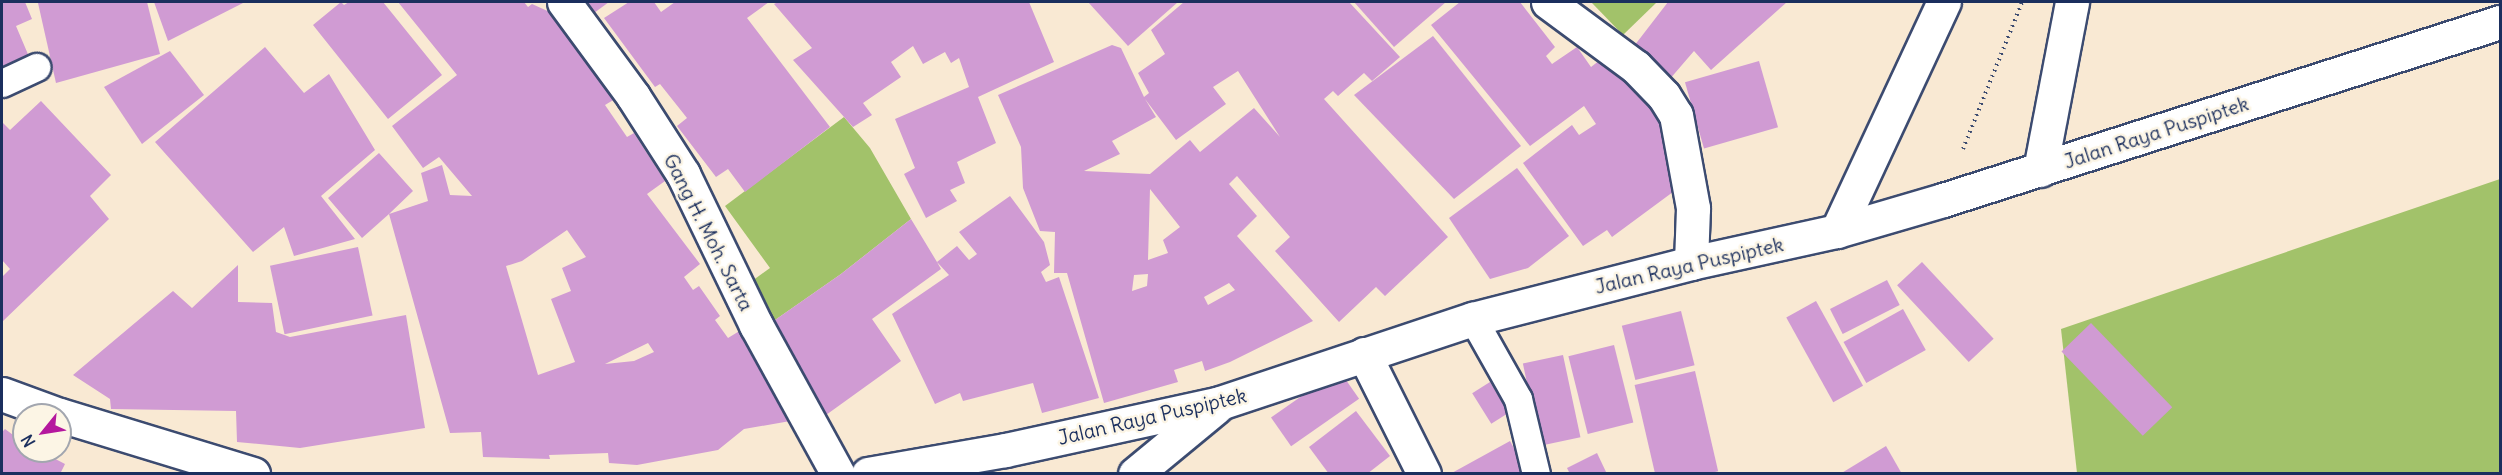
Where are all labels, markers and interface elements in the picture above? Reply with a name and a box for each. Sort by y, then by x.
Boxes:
street label: Jalan Raya Puspiptek [2061,91,2251,173]
street label: Gang H. Moh. Sarta [659,149,759,315]
street label: Jalan Raya Puspiptek [1592,232,1786,298]
street label: Jalan Raya Puspiptek [1055,383,1249,449]
north arrow [12,403,72,463]
text: N [17,431,40,451]

